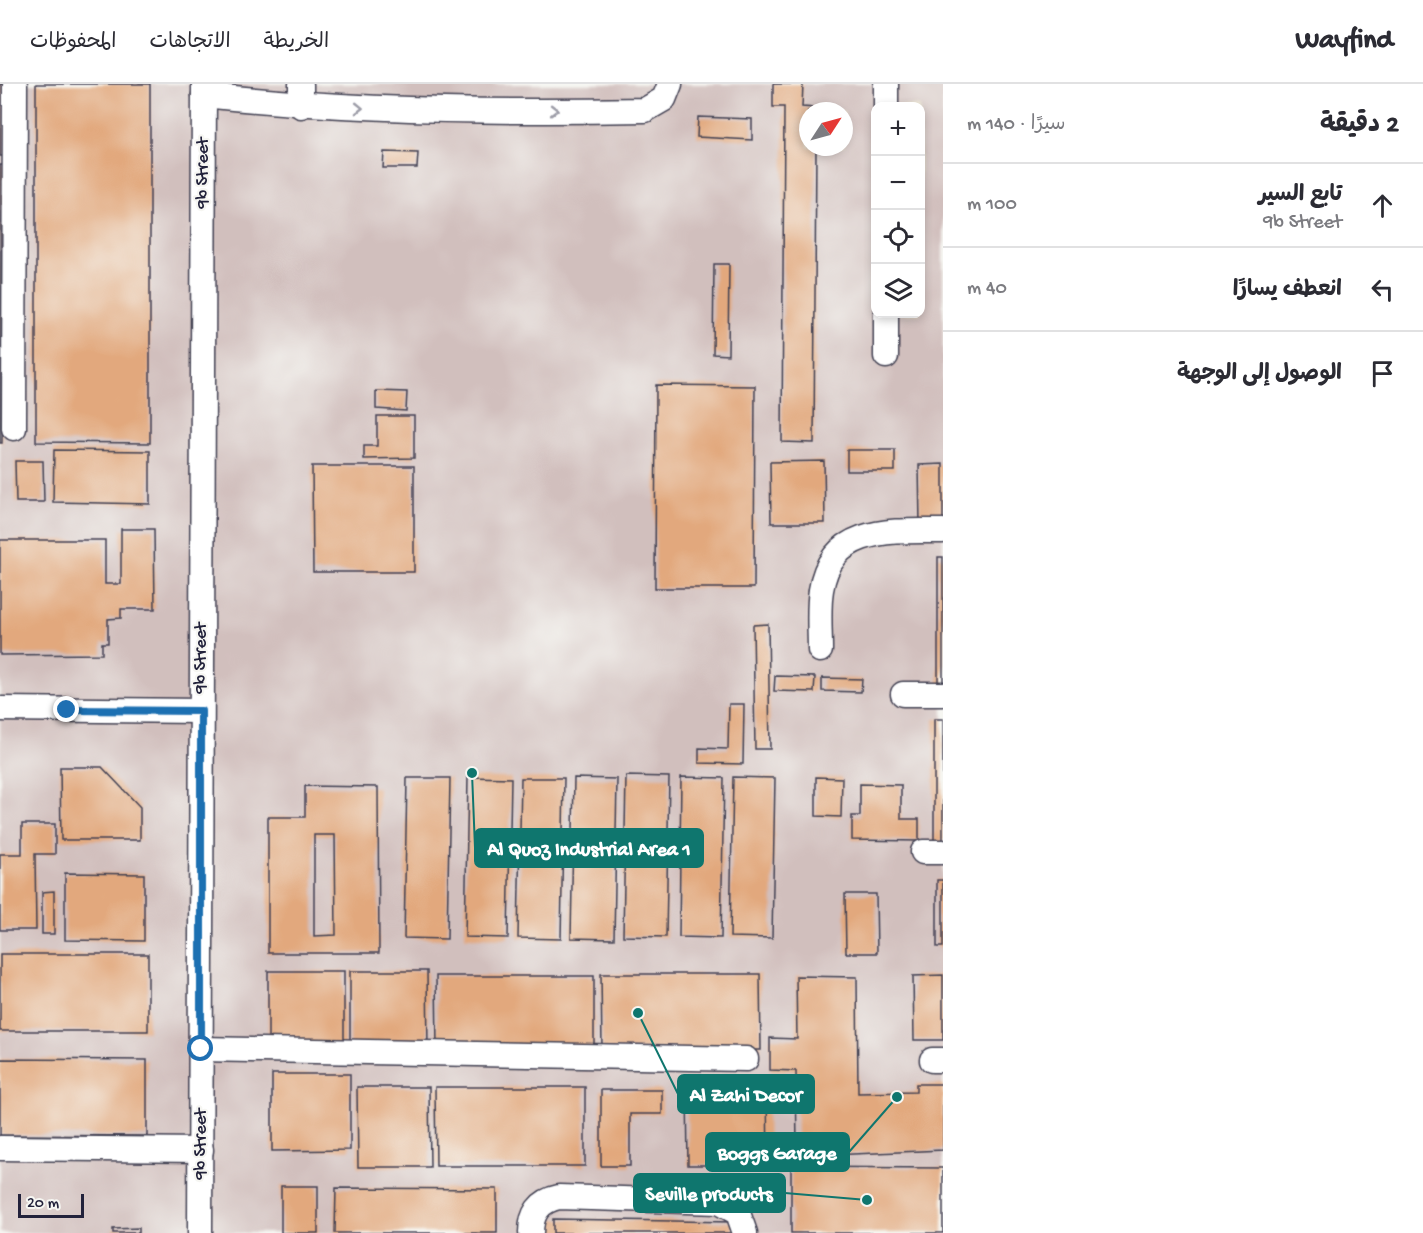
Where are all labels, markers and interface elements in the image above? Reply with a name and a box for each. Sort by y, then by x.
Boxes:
text: Wayfind [1296,25,1393,58]
text: المحفوظات [30,31,116,56]
text: الاتجاهات [149,31,231,56]
text: الخريطة [264,31,329,56]
one-way arrow [355,102,364,115]
north arrow [799,102,853,156]
map controls [871,102,925,318]
button: + [871,102,925,156]
one-way arrow [550,104,559,116]
text: 2 دقيقة [1320,111,1399,142]
text: سيرًا · 140 m [967,114,1065,137]
street label: 9b Street [193,136,214,209]
button: − [871,156,925,210]
text: تابع السير [1258,183,1342,209]
icon: ahead [1366,189,1399,222]
text: 100 m [967,194,1017,217]
button: locate [871,210,925,264]
text: 9b Street [1263,212,1342,235]
button: layers [871,264,925,318]
icon: left [1366,273,1399,306]
text: 40 m [967,278,1007,301]
text: انعطف يسارًا [1233,278,1342,304]
icon: arrive [1366,357,1399,390]
text: الوصول إلى الوجهة [1177,362,1342,388]
street label: 9b Street [191,621,212,694]
route end [53,696,79,722]
callout: Al Quoz Industrial Area 1 [475,829,703,867]
text: Al Quoz Industrial Area 1 [486,840,691,863]
route start [187,1035,213,1061]
callout: Al Zahi Decor [678,1075,814,1113]
text: Al Zahi Decor [689,1086,804,1109]
street label: 9b Street [191,1107,212,1180]
callout: Boggs Garage [706,1133,849,1171]
text: Boggs Garage [716,1144,837,1167]
callout: Seville products [634,1174,785,1212]
text: Seville products [645,1185,774,1208]
scale bar [18,1191,84,1218]
text: 20 m [27,1195,59,1214]

